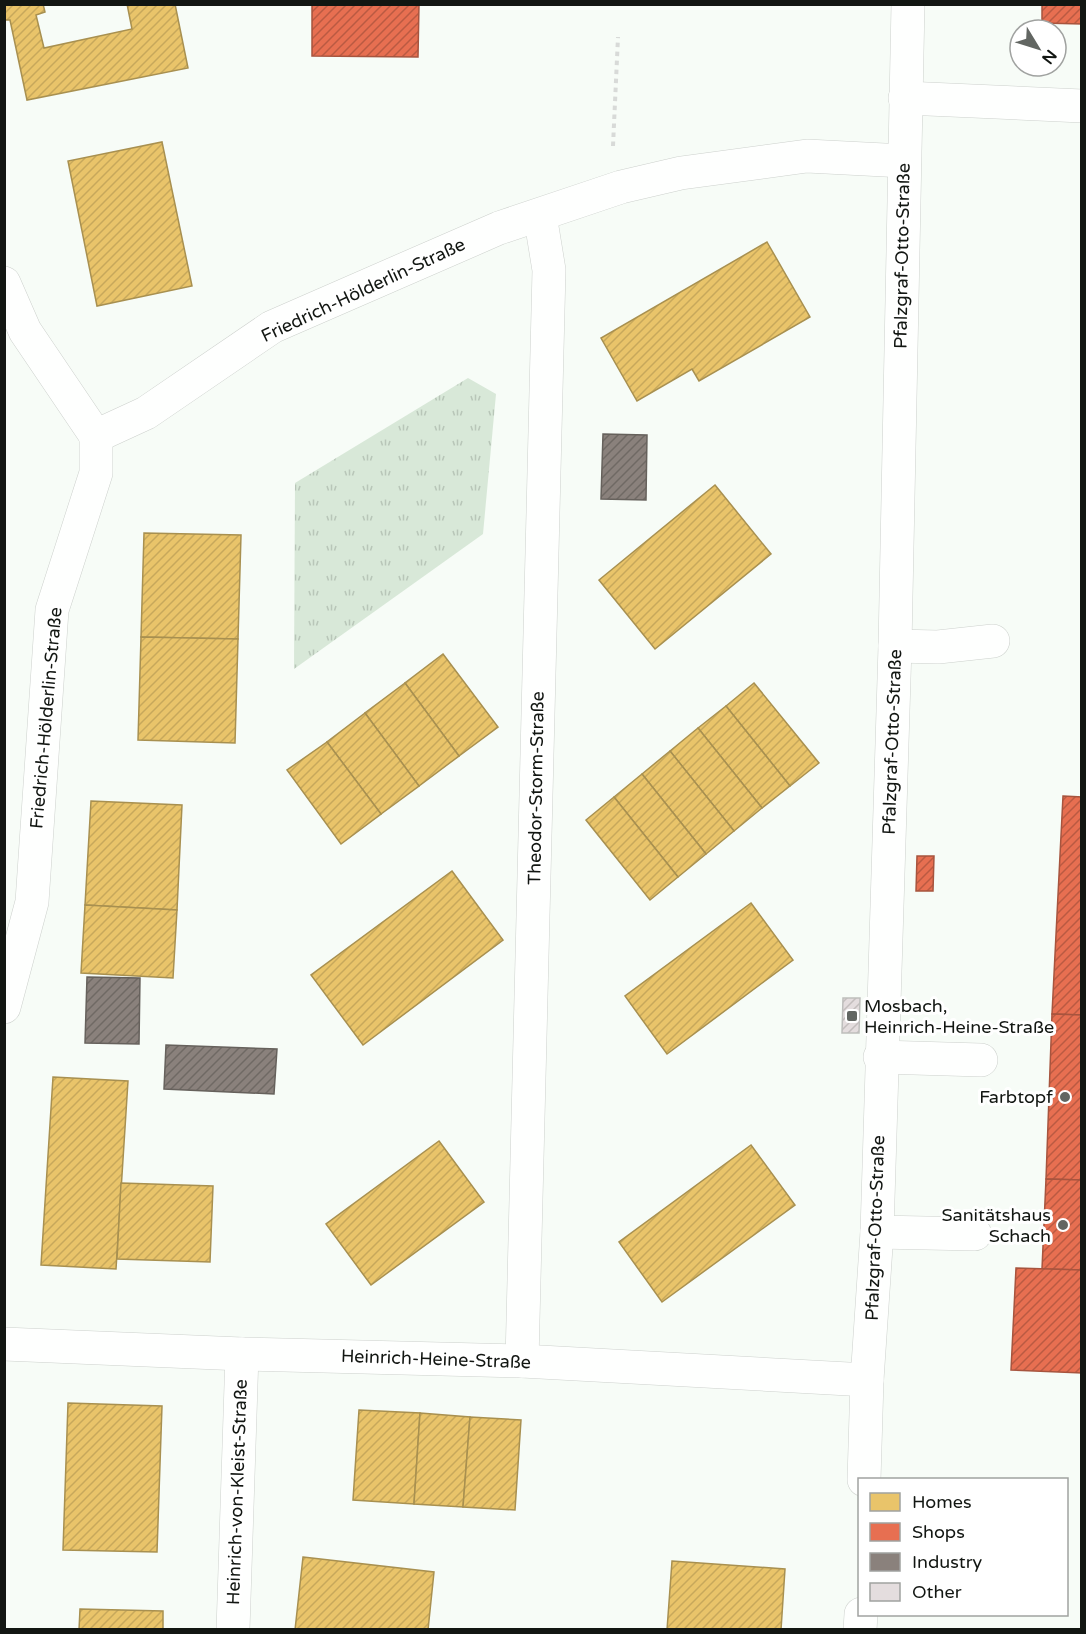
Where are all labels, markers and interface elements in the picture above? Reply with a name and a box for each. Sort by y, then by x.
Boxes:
north arrow [1008,18,1068,78]
text: N [1037,45,1061,68]
street label: Pfalzgraf-Otto-Straße [889,163,915,349]
street label: Friedrich-Hölderlin-Straße [258,233,468,347]
street label: Friedrich-Hölderlin-Straße [25,606,67,830]
street label: Pfalzgraf-Otto-Straße [878,649,906,835]
street label: Theodor-Storm-Straße [523,691,549,885]
place label: Mosbach, Heinrich-Heine-Straße [864,995,1054,1038]
marker: Mosbach, Heinrich-Heine-Straße [845,1009,859,1023]
place label: Farbtopf [979,1086,1053,1108]
marker: Farbtopf [1058,1090,1072,1104]
street label: Pfalzgraf-Otto-Straße [861,1135,889,1321]
place label: Sanitätshaus Schach [941,1204,1051,1247]
marker: Sanitätshaus Schach [1056,1218,1070,1232]
street label: Heinrich-Heine-Straße [341,1345,531,1373]
street label: Heinrich-von-Kleist-Straße [222,1379,252,1605]
legend [858,1478,1068,1616]
text: Homes [912,1491,972,1513]
text: Shops [912,1521,965,1543]
text: Industry [912,1551,983,1573]
text: Other [912,1581,962,1603]

